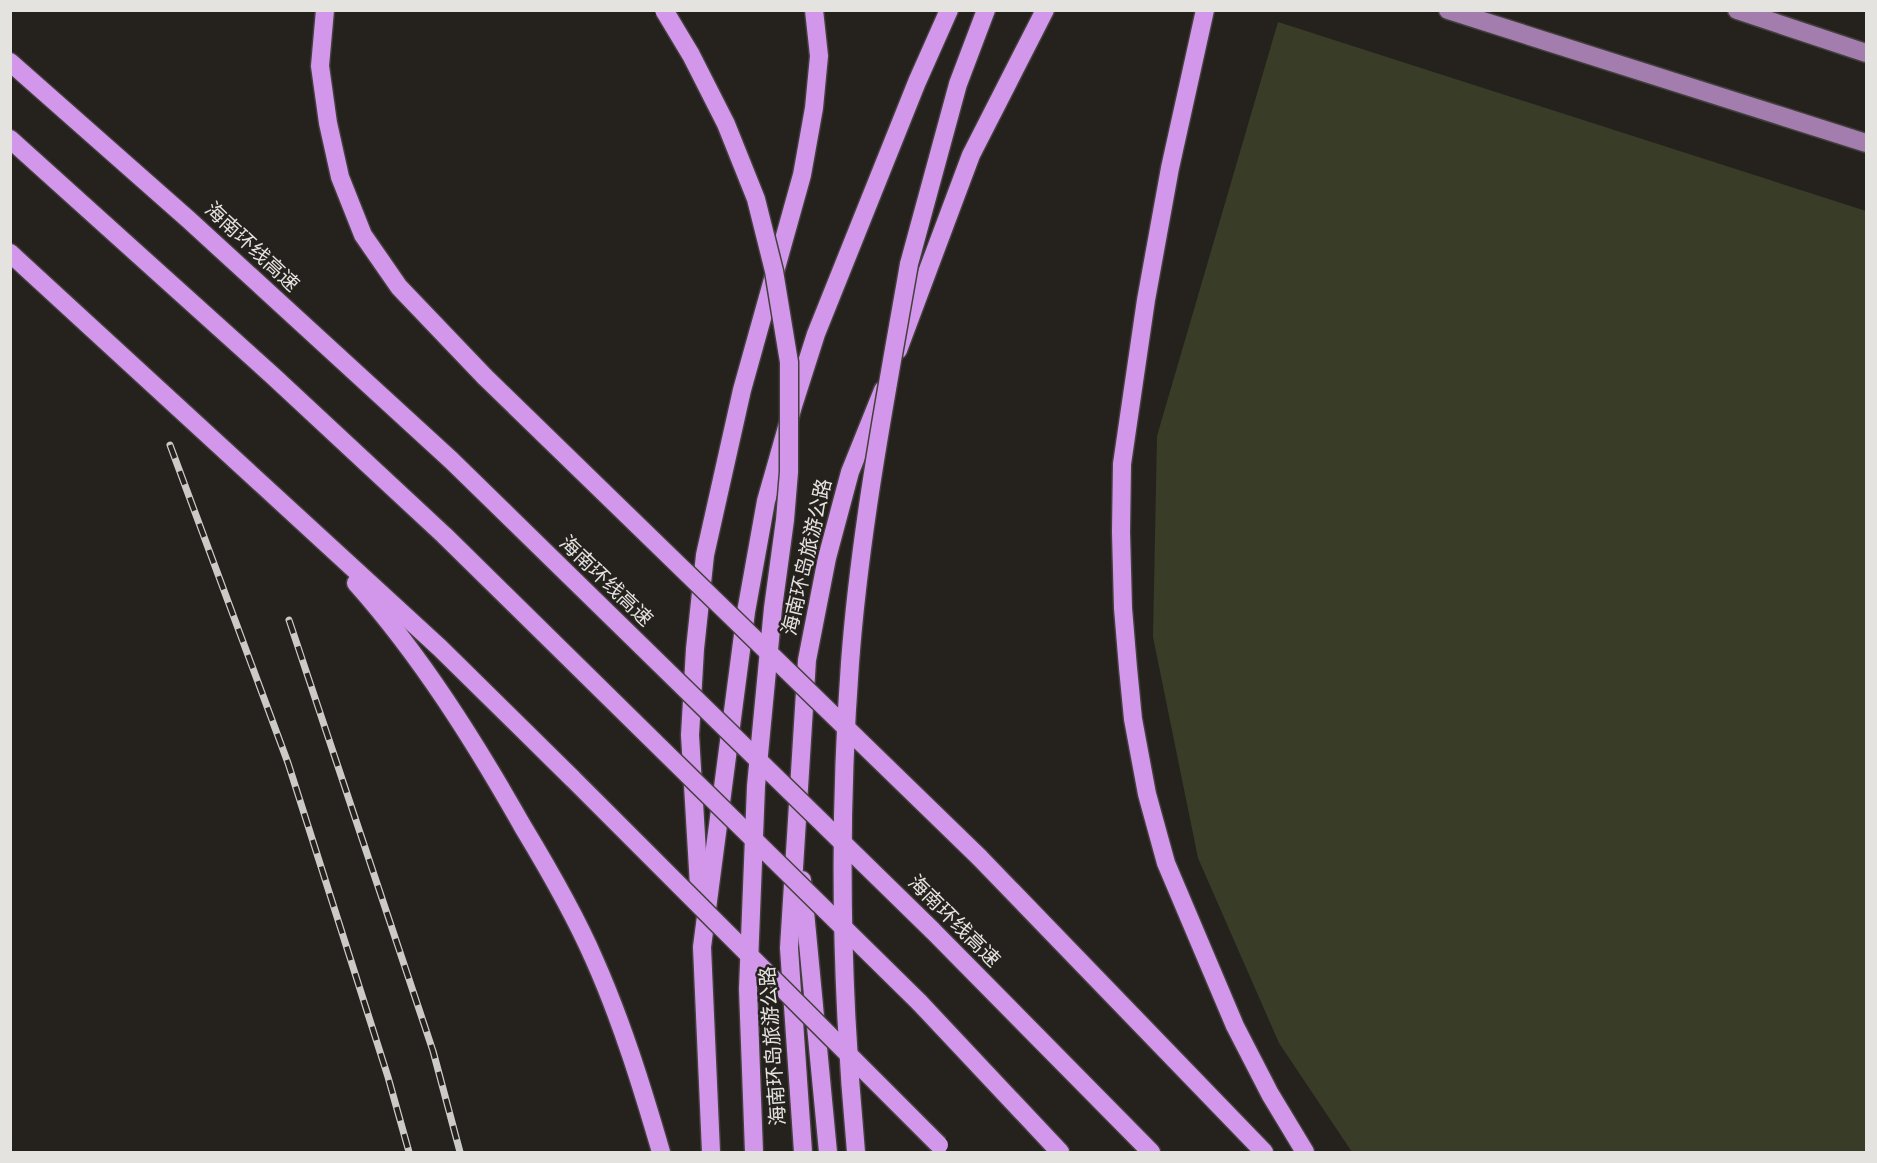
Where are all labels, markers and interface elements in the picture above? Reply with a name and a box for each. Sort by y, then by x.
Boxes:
street label: 海南环线高速 [199,196,305,298]
street label: 海南环岛旅游公路 [776,476,838,638]
street label: 海南环线高速 [553,530,659,632]
street label: 海南环线高速 [902,869,1006,973]
street label: 海南环岛旅游公路 [754,965,792,1127]

